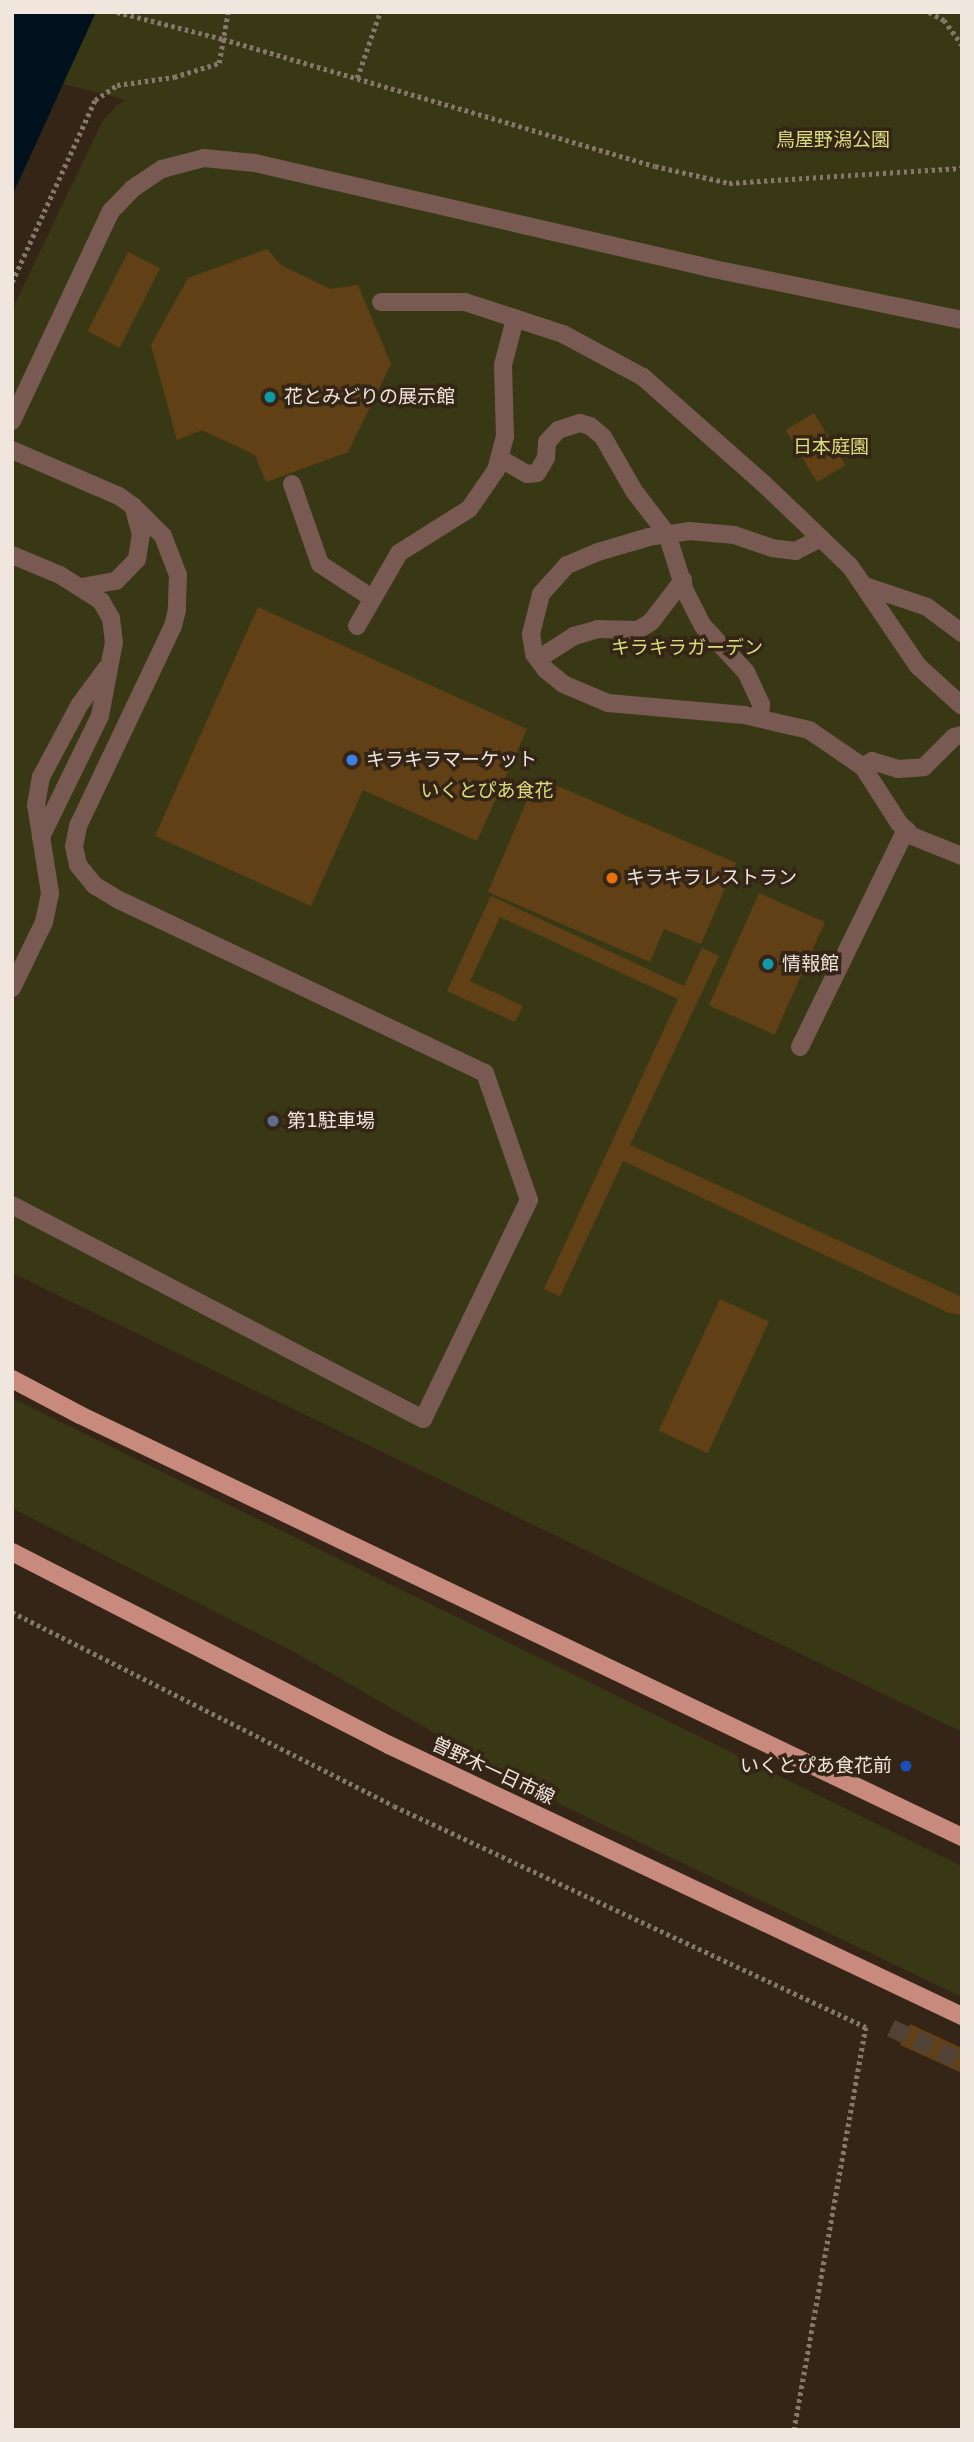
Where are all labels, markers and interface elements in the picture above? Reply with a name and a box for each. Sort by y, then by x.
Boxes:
park label: 鳥屋野潟公園 [776,129,890,151]
place label: 花とみどりの展示館 [284,386,455,408]
marker: 花とみどりの展示館 [262,389,278,405]
park label: 日本庭園 [793,436,869,458]
park label: キラキラガーデン [611,637,763,659]
place label: キラキラマーケット [366,749,537,771]
marker: キラキラマーケット [344,752,360,768]
park label: いくとぴあ食花 [421,780,553,802]
place label: キラキラレストラン [626,867,797,889]
marker: キラキラレストラン [604,870,620,886]
place label: 情報館 [782,953,839,975]
marker: 情報館 [760,956,776,972]
place label: 第1駐車場 [287,1110,375,1132]
marker: 第1駐車場 [265,1113,281,1129]
street label: 曽野木一日市線 [428,1733,558,1809]
place label: いくとぴあ食花前 [740,1755,892,1777]
marker: いくとぴあ食花前 [898,1758,914,1774]

